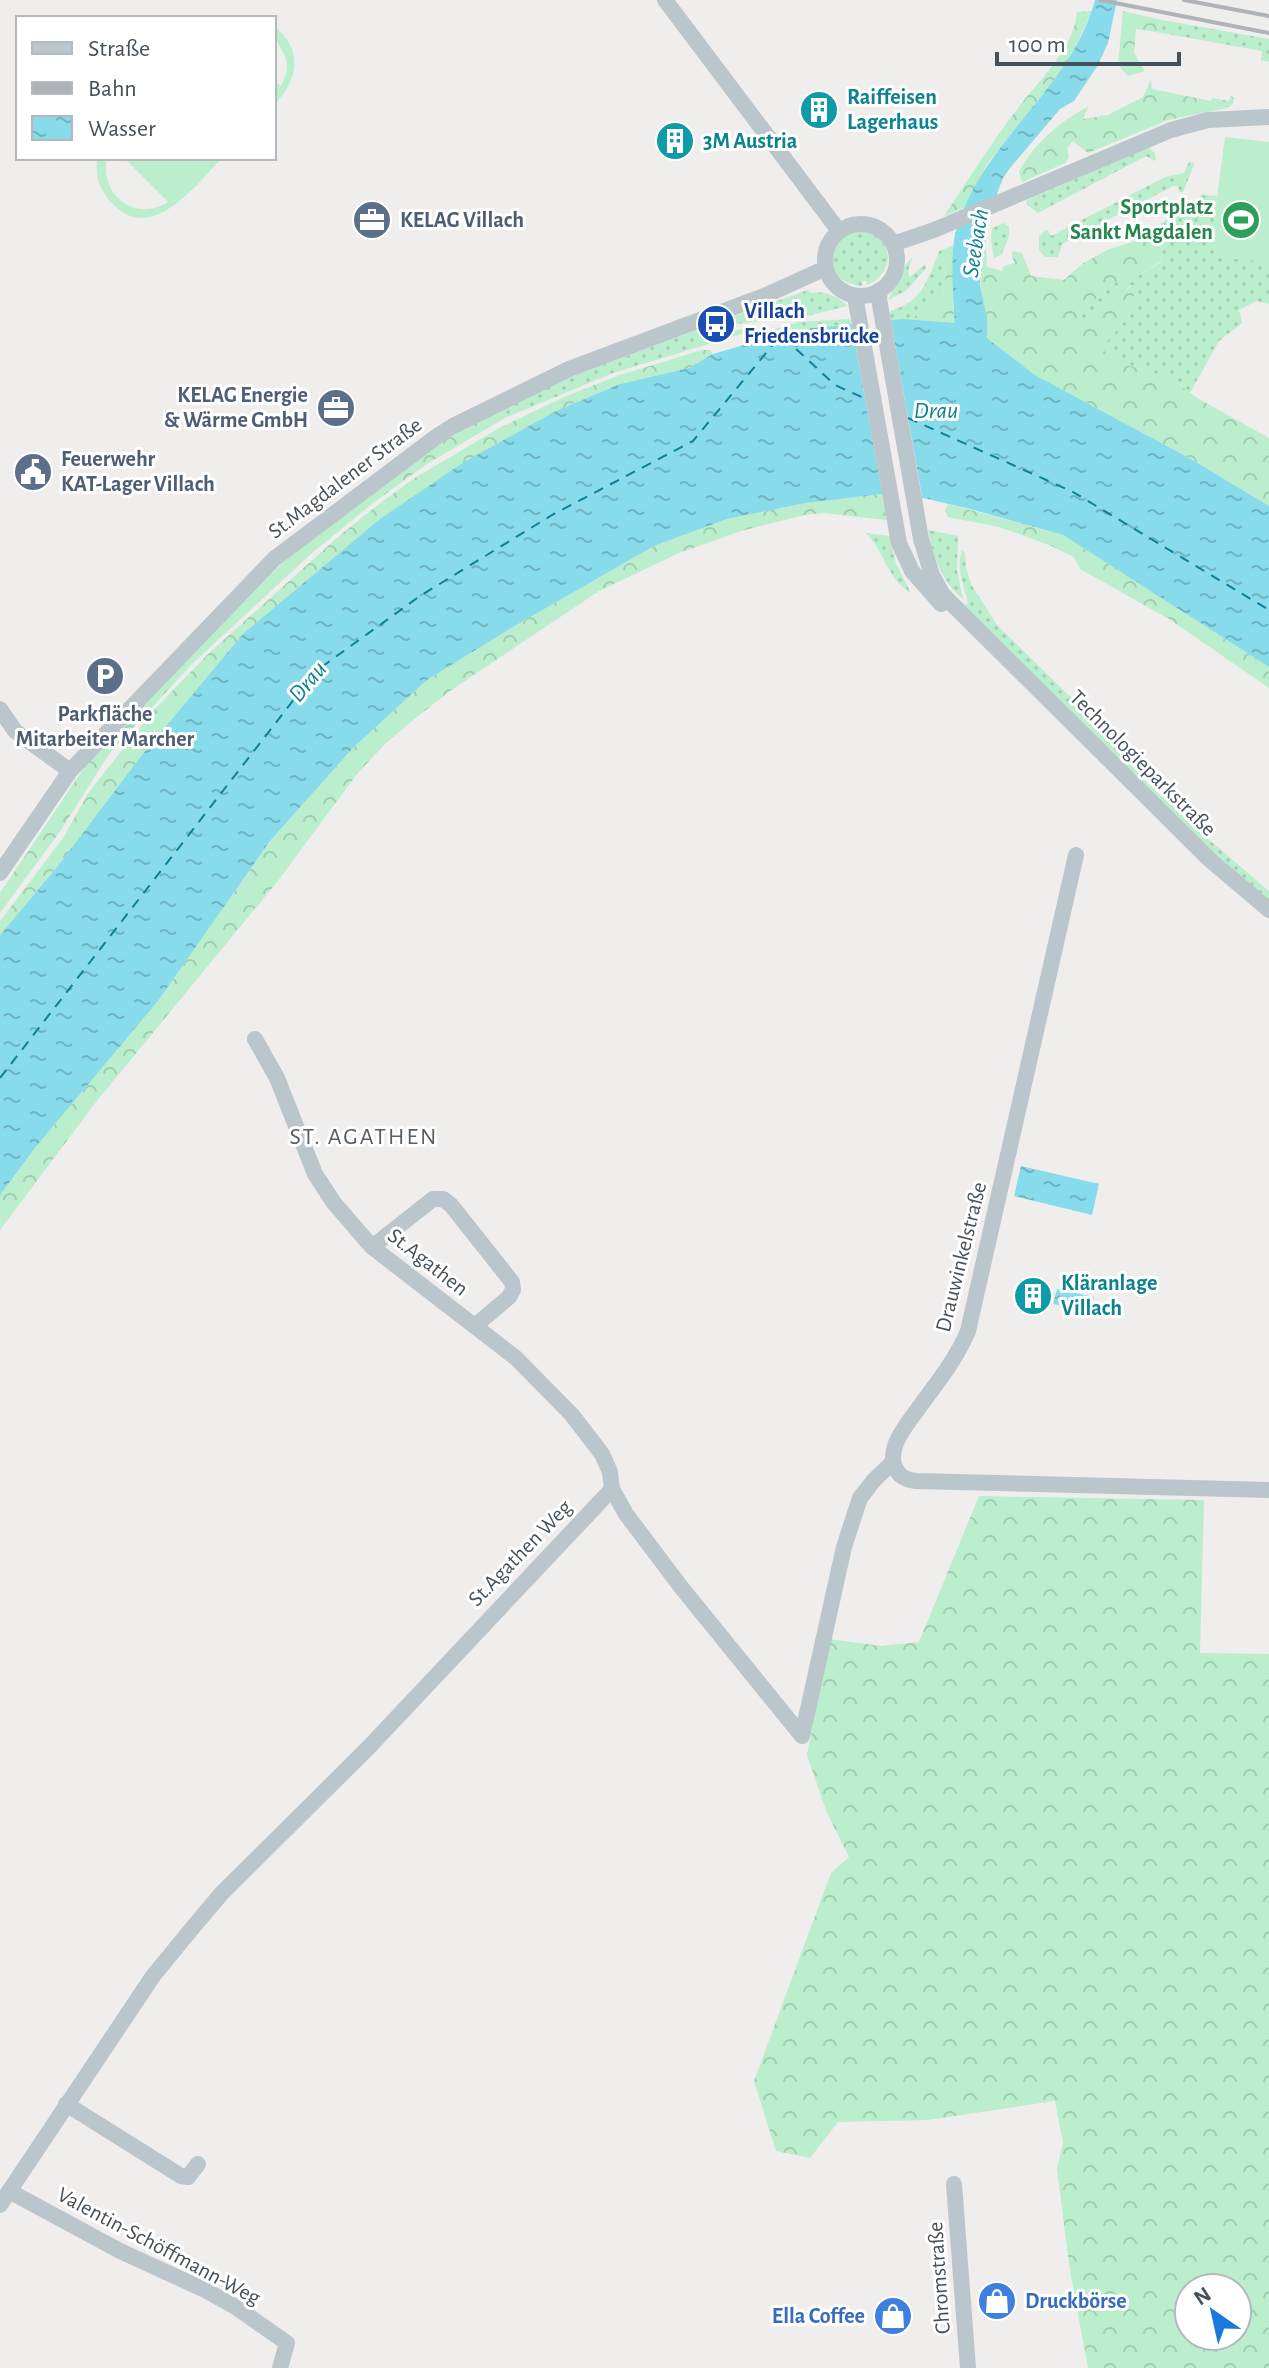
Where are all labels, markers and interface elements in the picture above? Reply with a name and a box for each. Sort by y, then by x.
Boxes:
legend [16,16,276,160]
scale bar [997,16,1179,66]
text: 100 m [1009,33,1066,57]
text: Straße [88,37,150,61]
text: Bahn [88,77,137,101]
place label: Raiffeisen Lagerhaus [847,86,938,133]
building icon: Raiffeisen Lagerhaus [798,89,840,131]
text: Wasser [88,117,156,141]
building icon: 3M Austria [654,120,696,162]
place label: 3M Austria [703,130,798,152]
place label: Sportplatz Sankt Magdalen [1070,196,1213,243]
office icon: KELAG Villach [351,199,393,241]
sports icon: Sportplatz Sankt Magdalen [1220,199,1262,241]
water label: Seebach [959,207,993,279]
place label: KELAG Villach [400,209,524,231]
place label: Villach Friedensbrücke [744,300,879,347]
bus stop icon: Villach Friedensbrücke [695,303,737,345]
place label: KELAG Energie & Wärme GmbH [164,384,308,431]
office icon: KELAG Energie & Wärme GmbH [315,387,357,429]
water label: Drau [914,399,958,423]
street label: St.Magdalener Straße [264,413,426,543]
place label: Feuerwehr KAT-Lager Villach [61,448,215,495]
public building icon: Feuerwehr KAT-Lager Villach [12,451,54,493]
parking icon: Parkfläche Mitarbeiter Marcher [84,655,126,697]
water label: Drau [285,657,331,707]
street label: Technologieparkstraße [1066,686,1220,840]
place label: Parkfläche Mitarbeiter Marcher [16,703,195,750]
district label: ST. AGATHEN [290,1125,438,1149]
street label: Drauwinkelstraße [932,1180,990,1334]
street label: St.Agathen [384,1224,472,1300]
place label: Kläranlage Villach [1061,1272,1157,1319]
building icon: Kläranlage Villach [1012,1275,1054,1317]
street label: St.Agathen Weg [464,1496,576,1610]
street label: Valentin-Schöffmann-Weg [54,2183,264,2309]
street label: Chromstraße [924,2221,954,2335]
north arrow [1173,2272,1253,2352]
shop icon: Druckbörse [976,2280,1018,2322]
text: N [1190,2283,1215,2310]
place label: Druckbörse [1025,2290,1127,2312]
shop icon: Ella Coffee [872,2295,914,2337]
place label: Ella Coffee [772,2305,865,2327]

